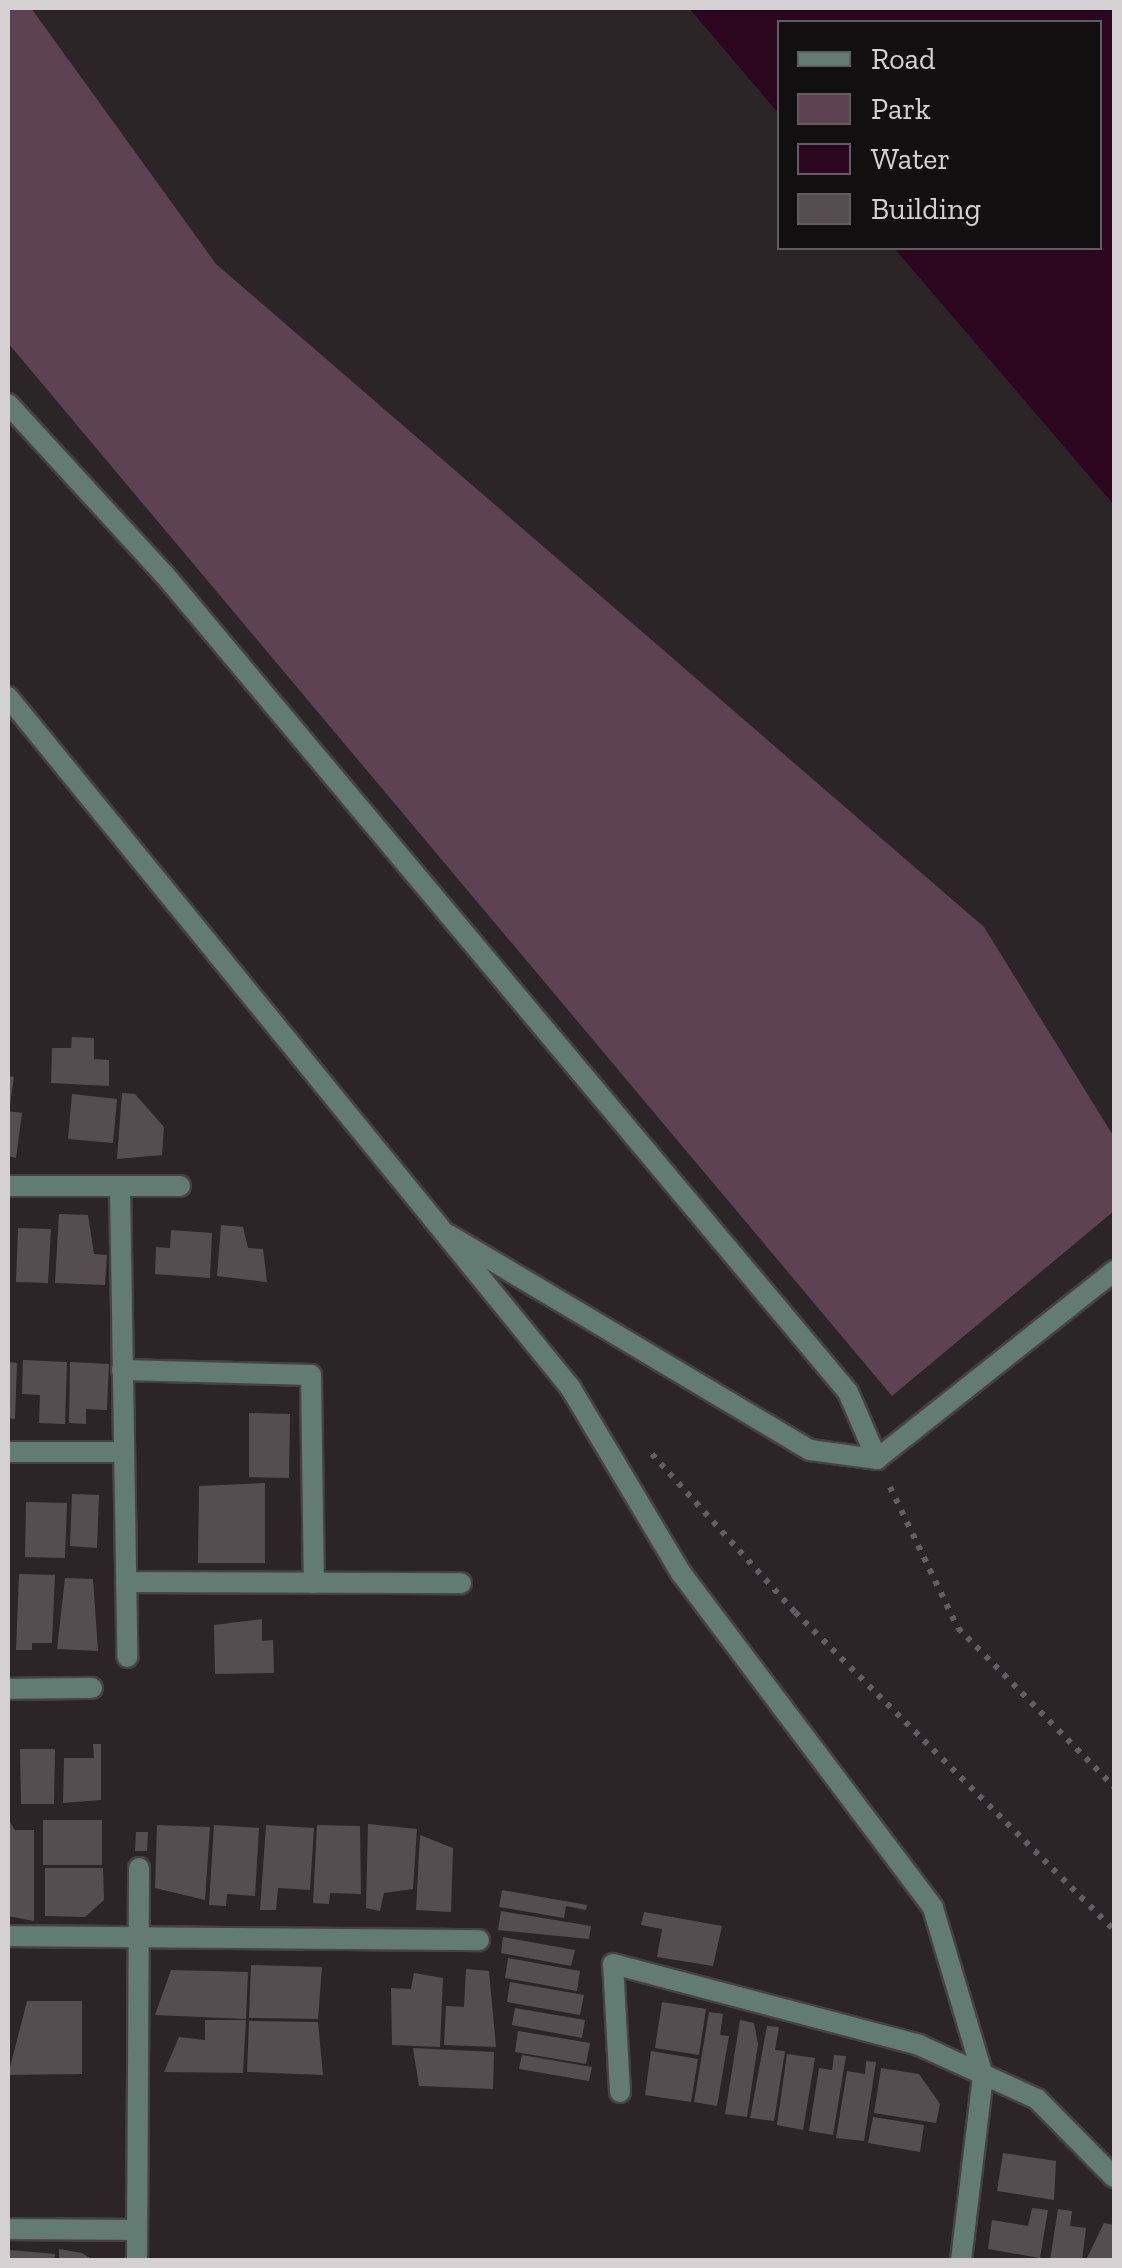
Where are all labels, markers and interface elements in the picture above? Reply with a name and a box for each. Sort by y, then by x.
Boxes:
legend [777,20,1102,250]
text: Road [871,41,936,77]
text: Park [871,91,931,127]
text: Water [871,141,950,177]
text: Building [871,191,981,227]

